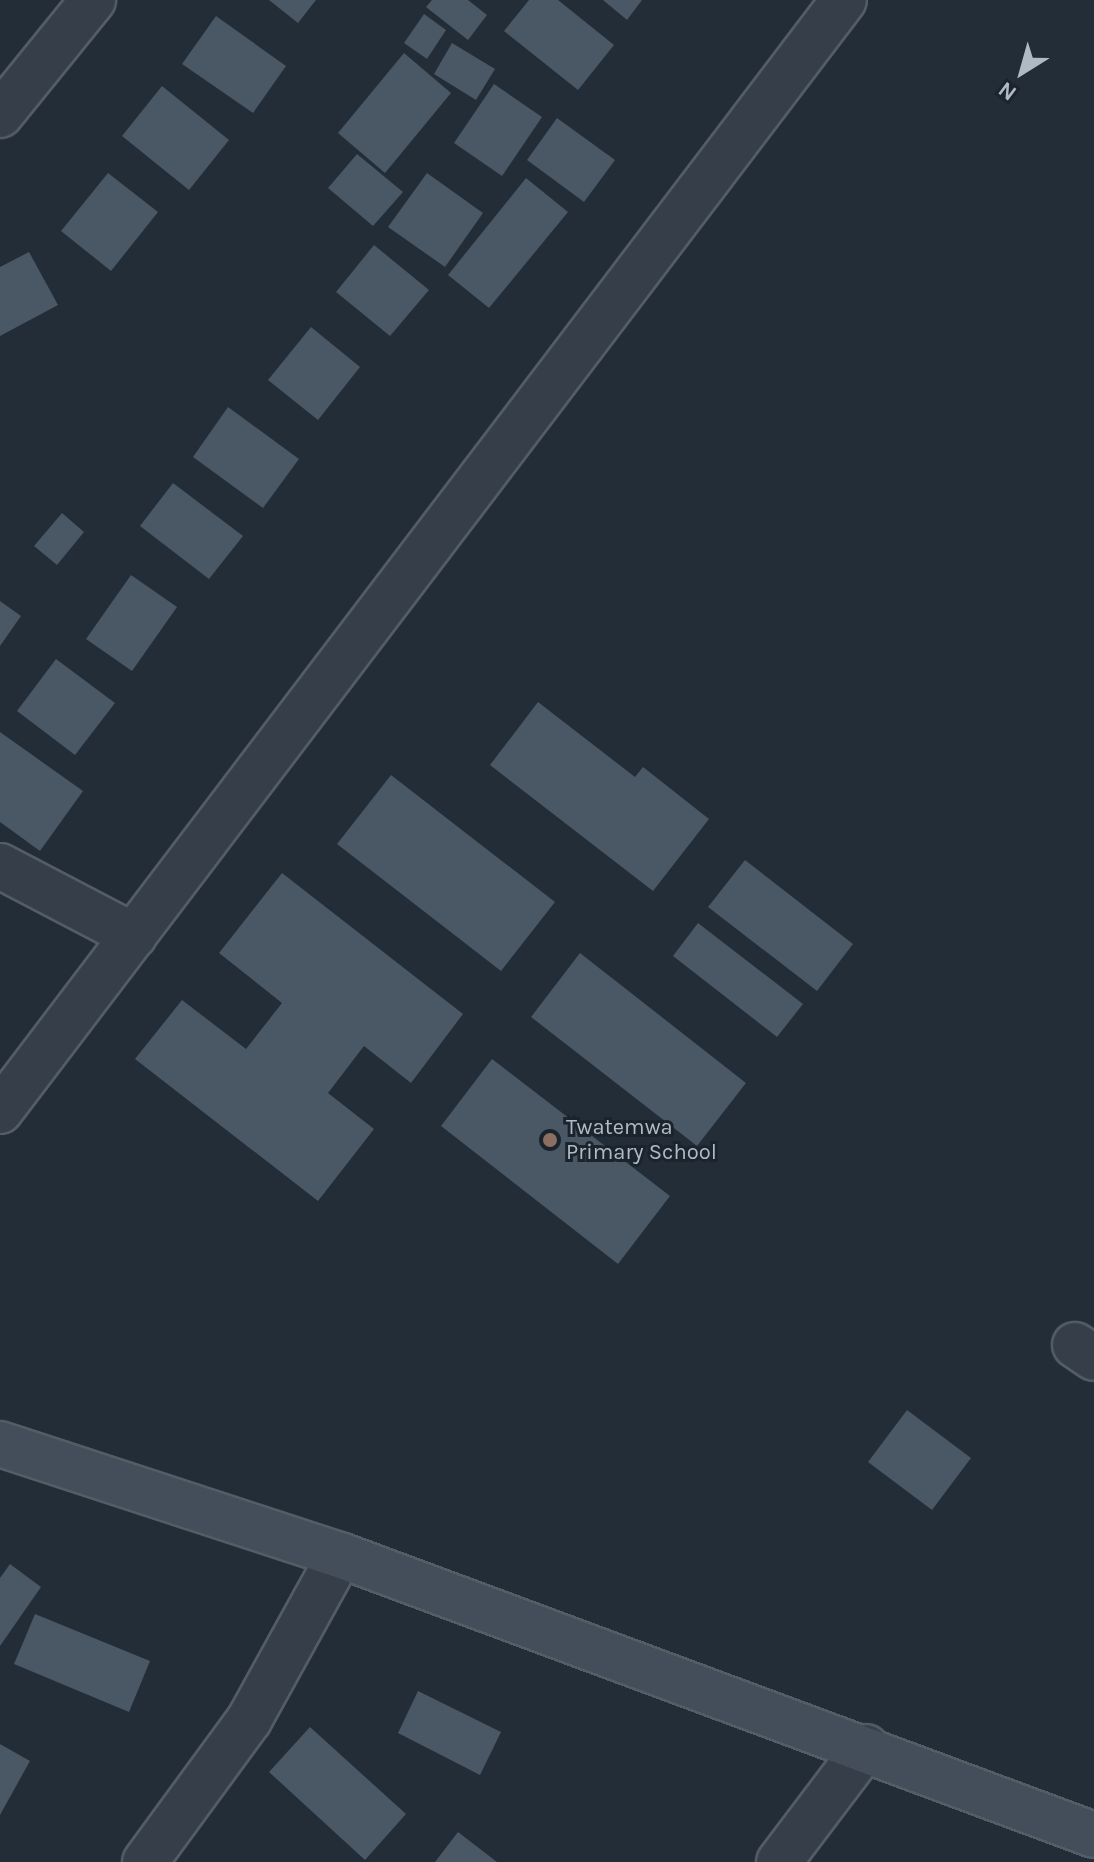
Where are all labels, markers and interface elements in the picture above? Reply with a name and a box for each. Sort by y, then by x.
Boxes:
north arrow [982,32,1062,112]
text: N [993,76,1022,106]
place label: Twatemwa Primary School [566,1114,717,1166]
marker: Twatemwa Primary School [541,1131,559,1149]

